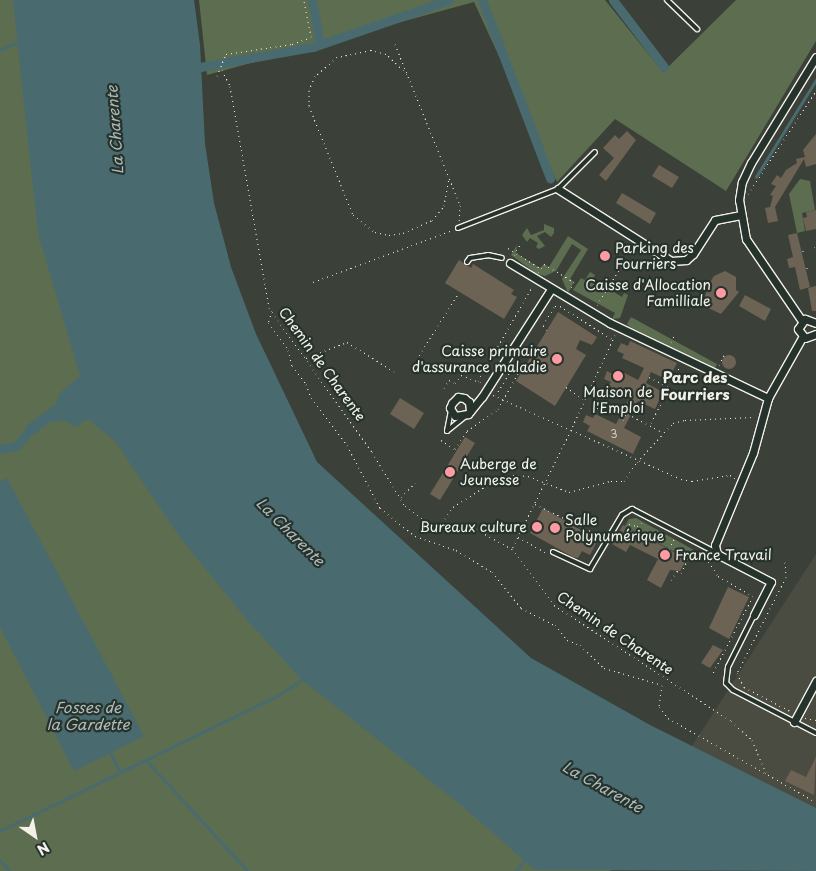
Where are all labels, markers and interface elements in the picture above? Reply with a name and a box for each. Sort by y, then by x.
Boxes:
water label: La Charente [102,85,126,175]
place label: Parking des Fourriers [615,240,694,272]
marker: Parking des Fourriers [599,250,611,262]
place label: Caisse d'Allocation Familliale [585,277,711,310]
marker: Caisse d'Allocation Familliale [715,287,727,299]
street label: Chemin de Charente [275,303,369,425]
place label: Caisse primaire d'assurance maladie [411,343,547,376]
marker: Caisse primaire d'assurance maladie [551,353,563,365]
district label: Parc des Fourriers [660,367,730,402]
marker: Maison de l'Emploi [612,370,624,382]
place label: Maison de l'Emploi [584,384,652,417]
house number: 3 [610,427,618,441]
place label: Auberge de Jeunesse [460,456,536,488]
marker: Auberge de Jeunesse [444,466,456,478]
water label: La Charente [253,493,329,569]
place label: Salle Polynumérique [565,512,664,544]
place label: Bureaux culture [419,519,527,535]
marker: Bureaux culture [531,521,543,533]
marker: Salle Polynumérique [549,522,561,534]
place label: France Travail [675,547,772,563]
marker: France Travail [659,549,671,561]
street label: Chemin de Charente [553,587,677,679]
water label: Fosses de la Gardette [47,697,129,732]
water label: La Charente [559,756,647,816]
north arrow [10,811,60,861]
text: N [33,837,54,861]

